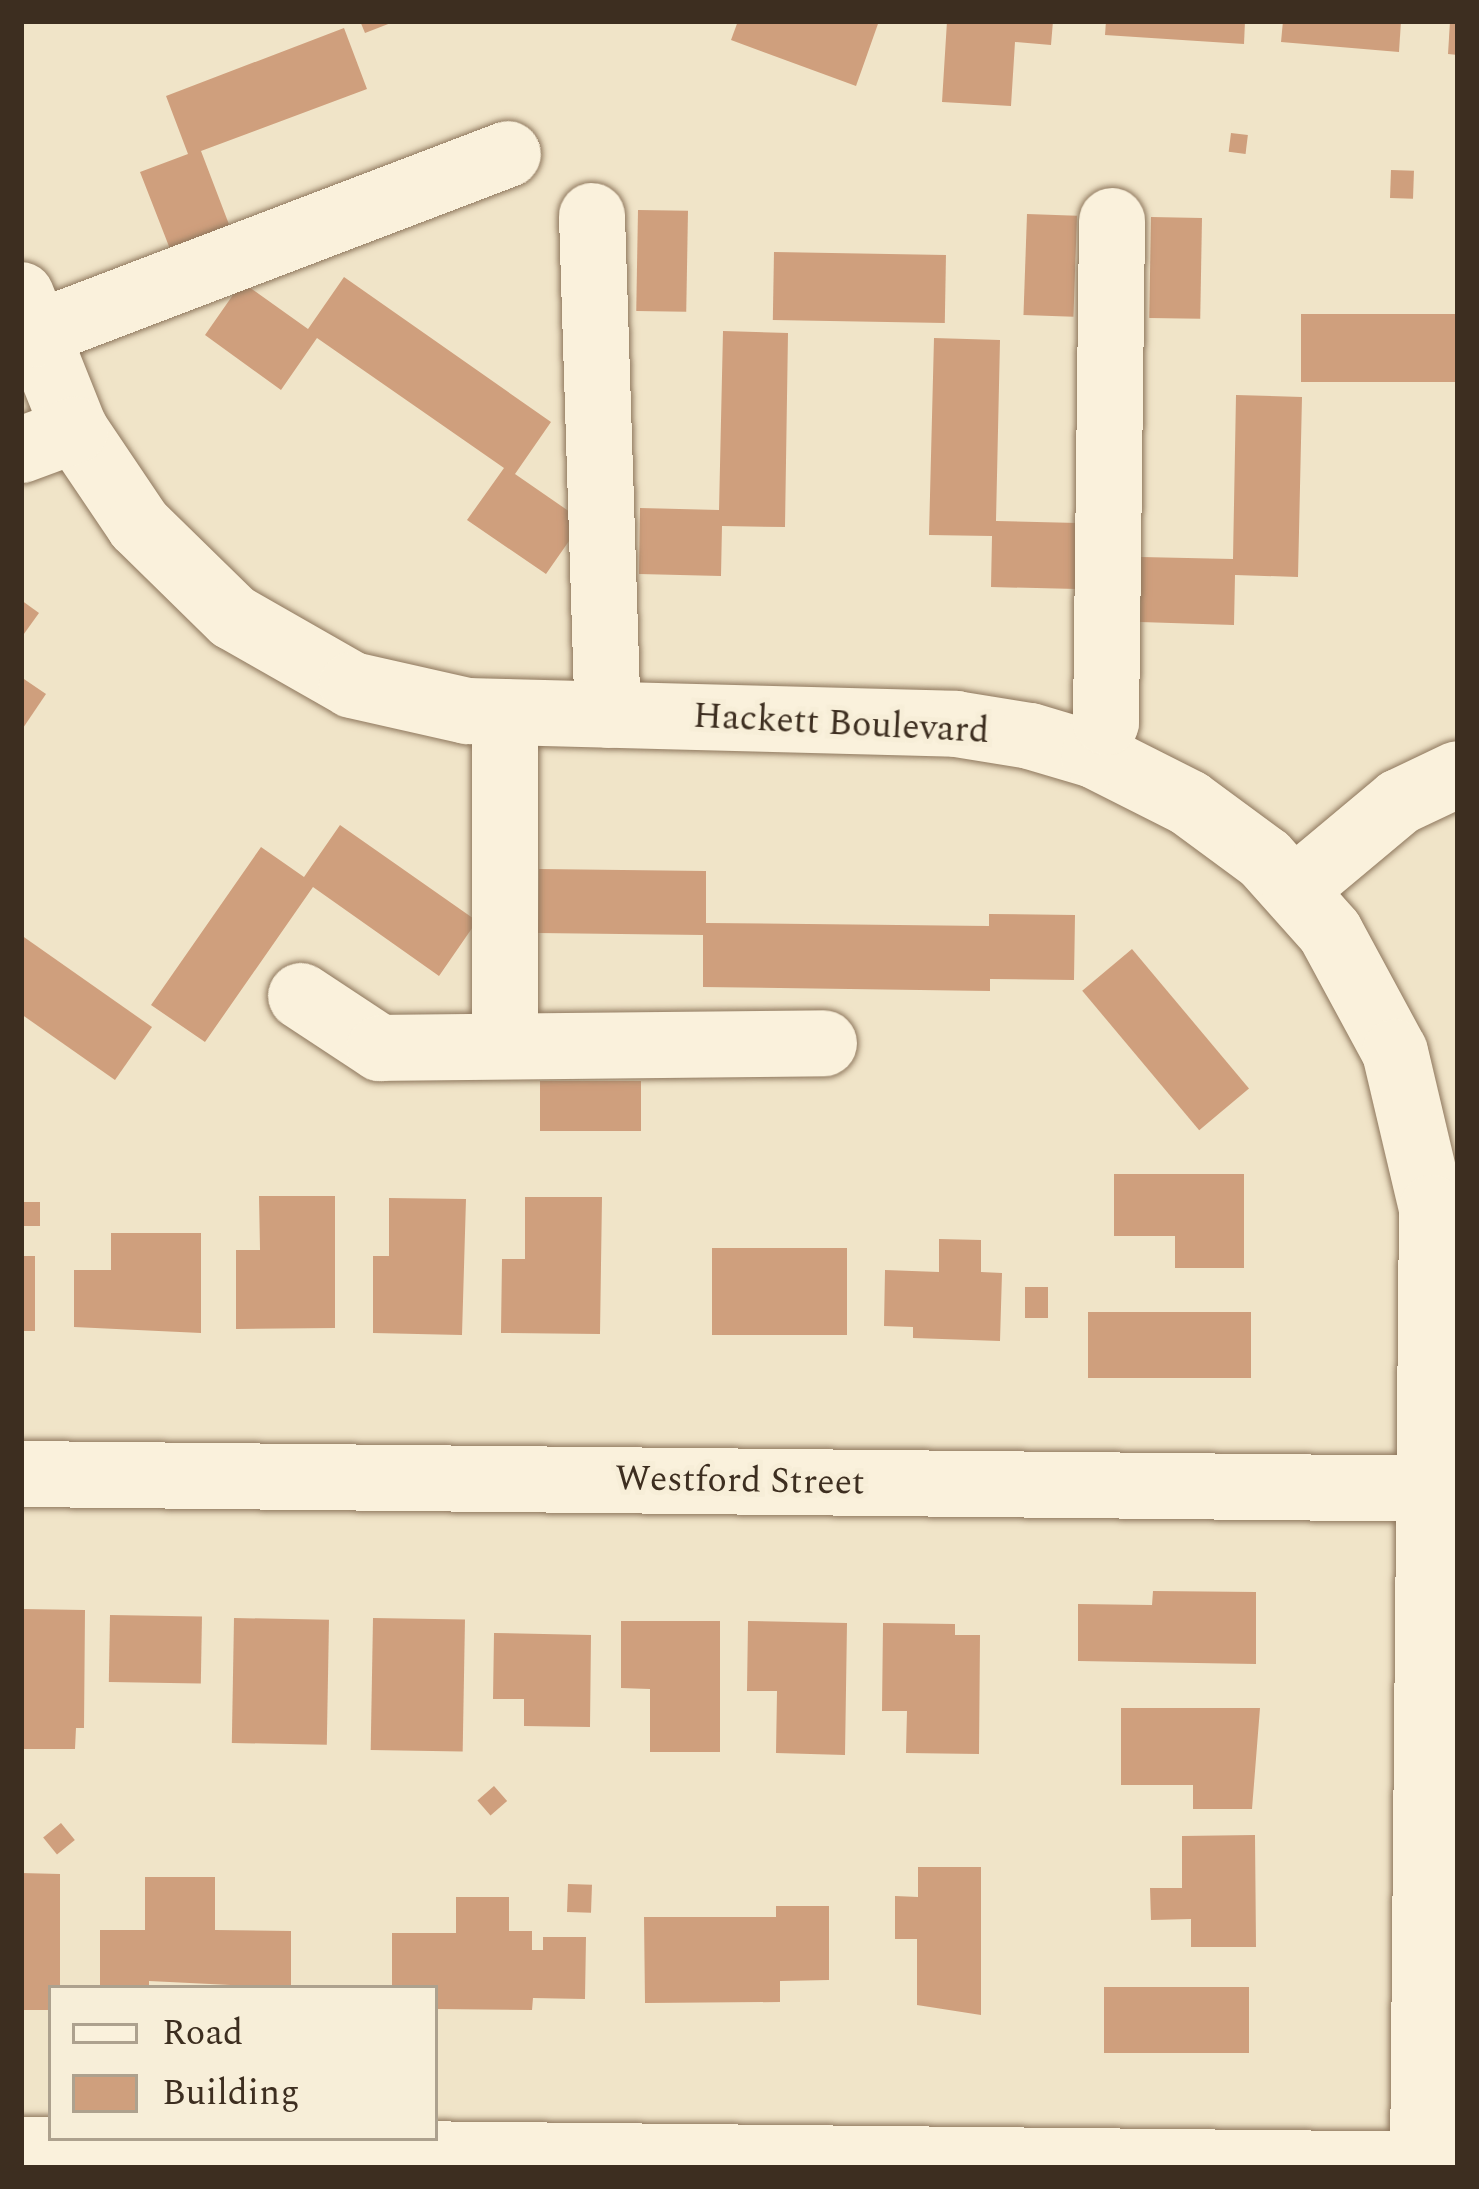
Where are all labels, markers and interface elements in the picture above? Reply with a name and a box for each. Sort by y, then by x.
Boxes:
street label: Hackett Boulevard [692,695,990,753]
street label: Westford Street [615,1457,865,1505]
legend [48,1985,438,2141]
text: Road [162,2006,243,2061]
text: Building [162,2066,300,2121]

